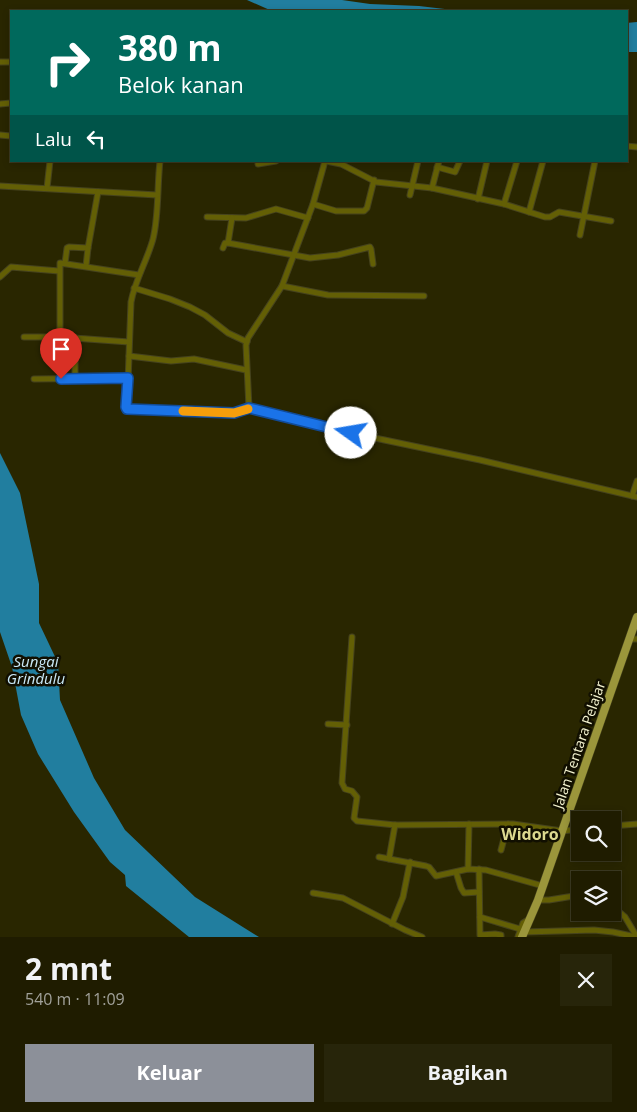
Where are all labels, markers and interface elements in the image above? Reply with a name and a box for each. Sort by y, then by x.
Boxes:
text: 380 m [118,24,222,71]
icon: right [35,30,100,95]
text: Belok kanan [118,69,244,99]
icon: left [82,125,110,153]
text: Lalu [35,126,72,152]
pin [40,328,82,379]
icon: arrive [47,335,75,363]
position arrow [324,406,376,458]
water label: Sungai Grindulu [7,651,65,688]
street label: Jalan Tentara Pelajar [547,678,609,813]
map controls [571,811,621,921]
button: search [571,811,621,861]
district label: Widoro [501,823,559,845]
button: layers [571,871,621,921]
text: 2 mnt [25,948,112,989]
button: close [560,954,612,1006]
text: 540 m · 11:09 [25,988,125,1010]
button: Keluar [25,1044,314,1102]
button: Bagikan [324,1044,612,1102]

